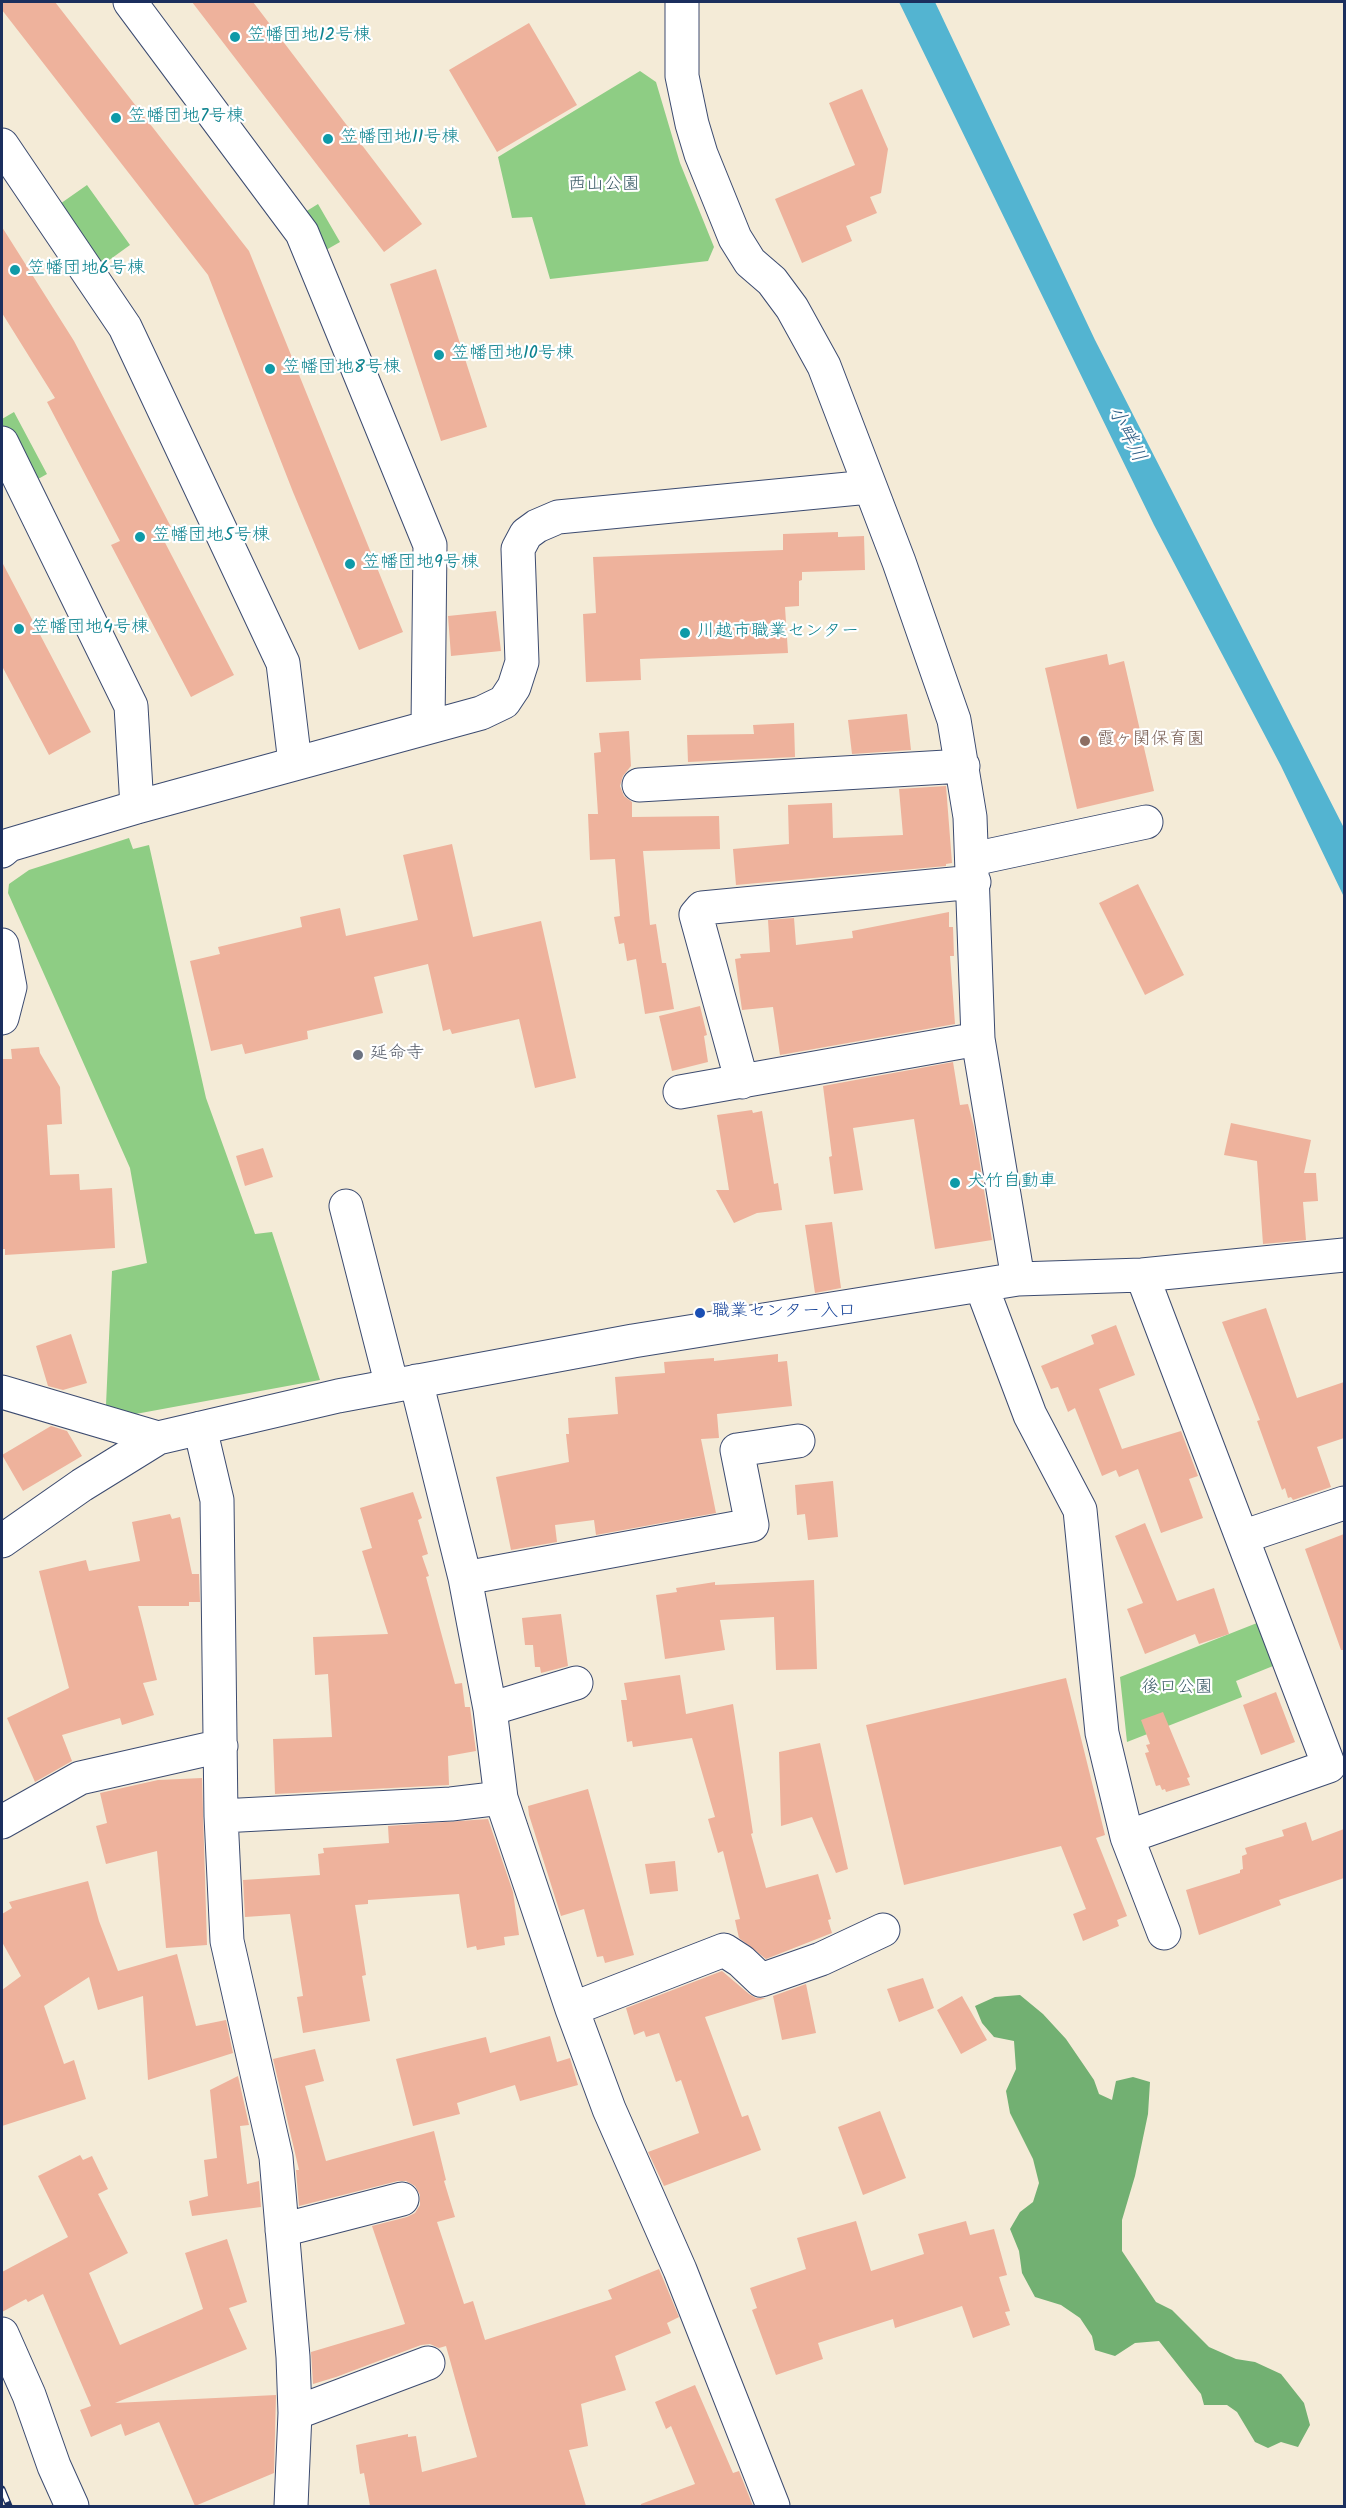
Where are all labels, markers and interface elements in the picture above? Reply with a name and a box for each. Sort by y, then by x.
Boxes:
place label: 笠幡団地12号棟 [247,26,371,48]
marker: 笠幡団地12号棟 [228,30,242,44]
place label: 笠幡団地7号棟 [128,107,244,129]
marker: 笠幡団地7号棟 [109,111,123,125]
place label: 笠幡団地11号棟 [340,128,459,150]
marker: 笠幡団地11号棟 [321,132,335,146]
park label: 西山公園 [568,175,640,197]
place label: 笠幡団地6号棟 [27,259,145,281]
marker: 笠幡団地6号棟 [8,263,22,277]
place label: 笠幡団地10号棟 [451,344,574,366]
marker: 笠幡団地10号棟 [432,348,446,362]
place label: 笠幡団地8号棟 [282,358,401,380]
marker: 笠幡団地8号棟 [263,362,277,376]
water label: 小畔川 [1101,403,1149,467]
place label: 笠幡団地5号棟 [152,526,270,548]
marker: 笠幡団地5号棟 [133,530,147,544]
place label: 笠幡団地9号棟 [362,553,479,575]
marker: 笠幡団地9号棟 [343,557,357,571]
place label: 笠幡団地4号棟 [31,618,149,640]
marker: 笠幡団地4号棟 [12,622,26,636]
place label: 川越市職業センター [697,622,859,644]
marker: 川越市職業センター [678,626,692,640]
place label: 霞ヶ関保育園 [1097,730,1205,752]
marker: 霞ヶ関保育園 [1078,734,1092,748]
place label: 延命寺 [370,1044,424,1066]
marker: 延命寺 [351,1048,365,1062]
place label: 犬竹自動車 [967,1172,1057,1194]
marker: 犬竹自動車 [948,1176,962,1190]
place label: 職業センター入口 [712,1302,856,1324]
marker: 職業センター入口 [693,1306,707,1320]
park label: 後口公園 [1141,1678,1213,1700]

